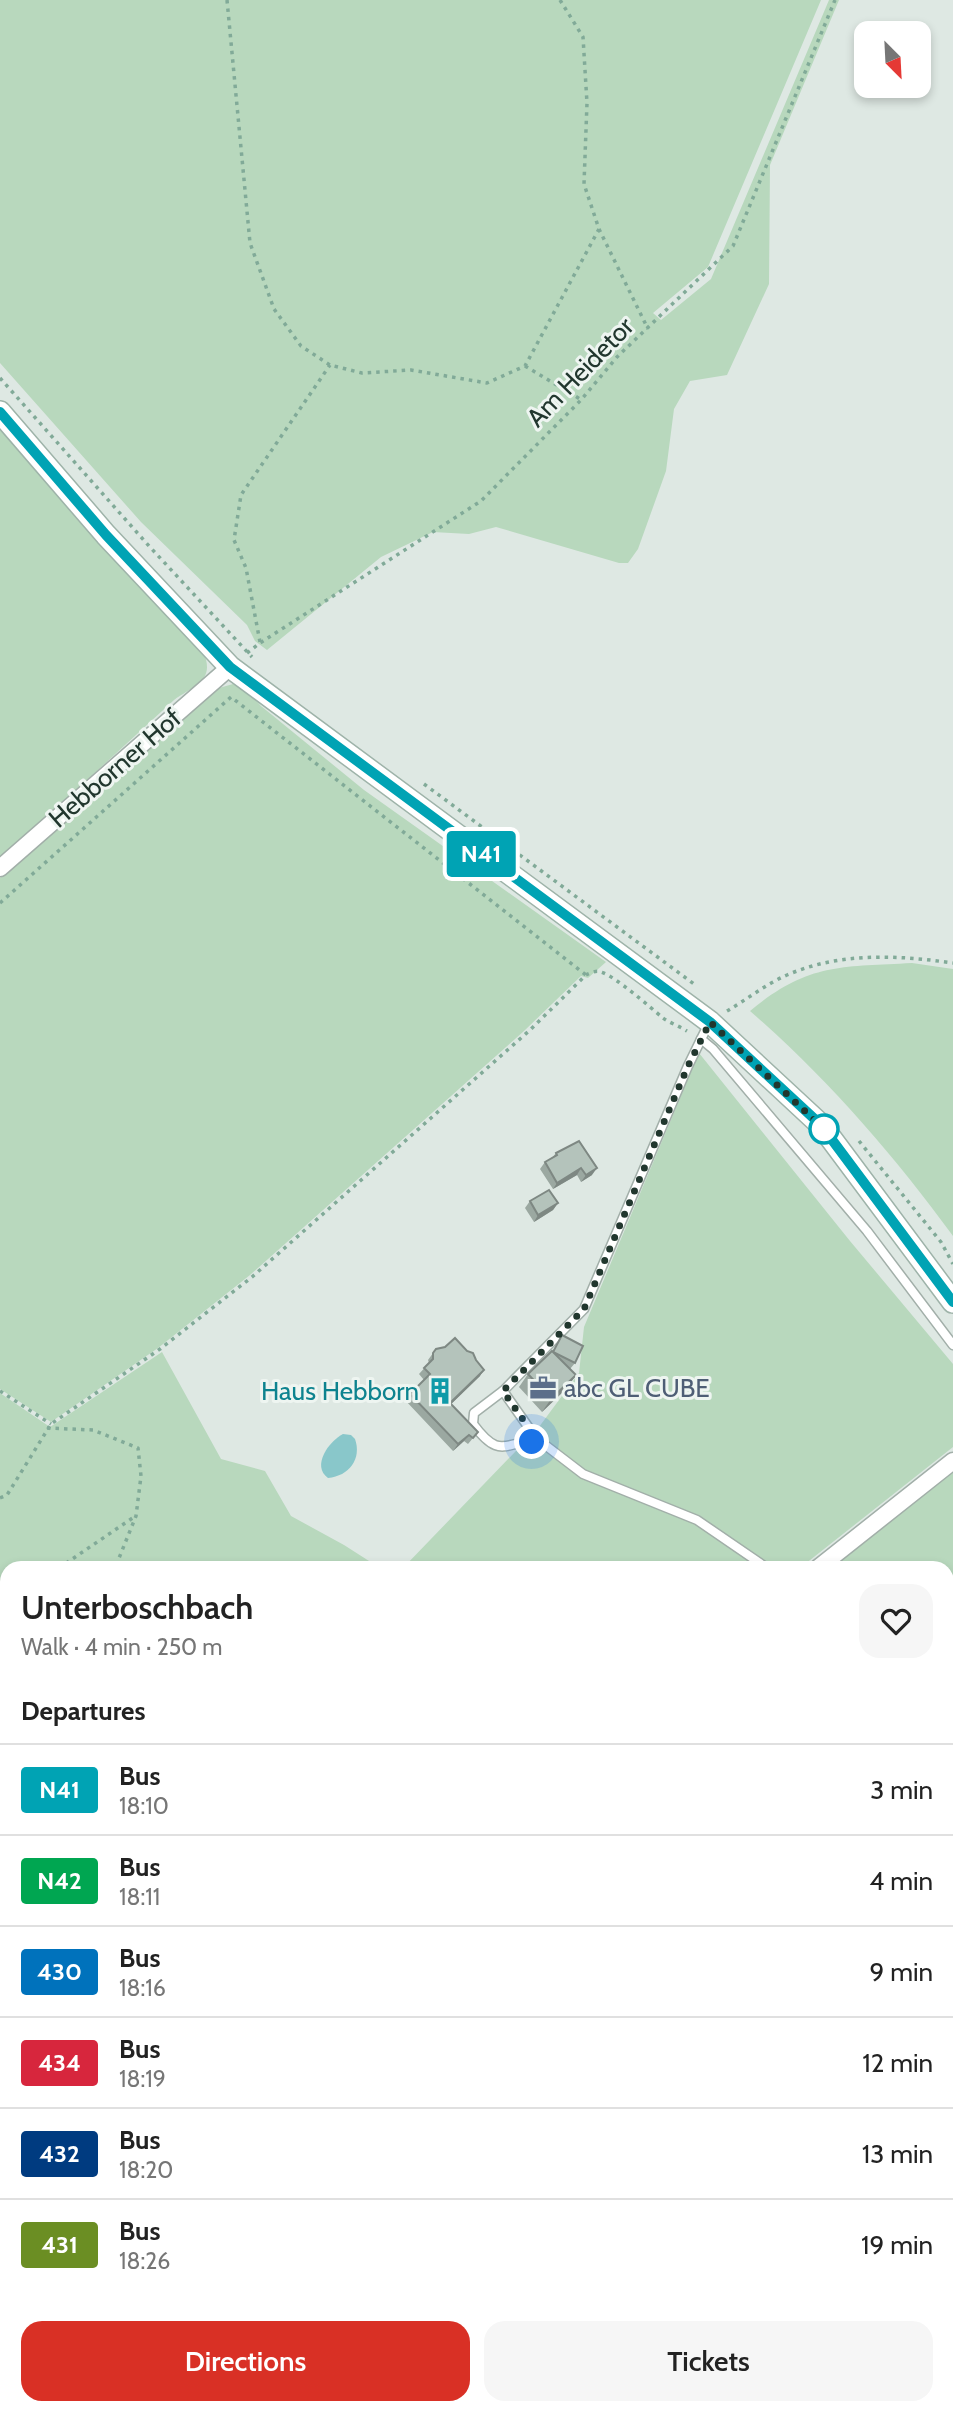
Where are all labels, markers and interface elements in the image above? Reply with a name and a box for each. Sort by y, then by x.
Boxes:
north arrow [854,21,931,98]
map controls [854,21,931,98]
street label: Am Heidetor [520,310,641,434]
street label: Hebborner Hof [42,701,188,834]
line badge: N41 [441,831,521,877]
text: N41 [461,839,501,868]
unlabelled marker [809,1114,839,1144]
place label: abc GL CUBE [564,1372,710,1404]
office icon: abc GL CUBE [528,1373,558,1403]
place label: Haus Hebborn [261,1375,419,1407]
building icon: Haus Hebborn [425,1376,455,1406]
your location [514,1424,549,1459]
button: heart [859,1584,933,1658]
text: Unterboschbach [21,1587,253,1627]
text: Walk · 4 min · 250 m [21,1633,223,1661]
text: Departures [21,1695,145,1727]
text: Bus [119,1760,160,1792]
text: 3 min [870,1774,933,1806]
text: N41 [39,1775,80,1804]
text: 18:10 [119,1792,169,1820]
text: Bus [119,1851,160,1883]
text: 4 min [869,1865,933,1897]
text: N42 [37,1866,82,1895]
text: 18:11 [119,1883,160,1911]
text: Bus [119,1942,160,1974]
text: 9 min [870,1956,933,1988]
text: 430 [37,1957,82,1986]
text: 18:16 [119,1974,166,2002]
text: Bus [119,2033,160,2065]
text: 12 min [862,2047,933,2079]
text: 434 [38,2048,81,2077]
text: 18:19 [119,2065,166,2093]
text: Bus [119,2124,160,2156]
text: 13 min [862,2138,933,2170]
text: 432 [39,2139,80,2168]
text: 18:20 [119,2156,173,2184]
text: Bus [119,2215,160,2247]
text: 19 min [861,2229,933,2261]
text: 431 [41,2230,78,2259]
text: 18:26 [119,2247,170,2275]
button: Directions [21,2321,470,2401]
button: Tickets [484,2321,933,2401]

